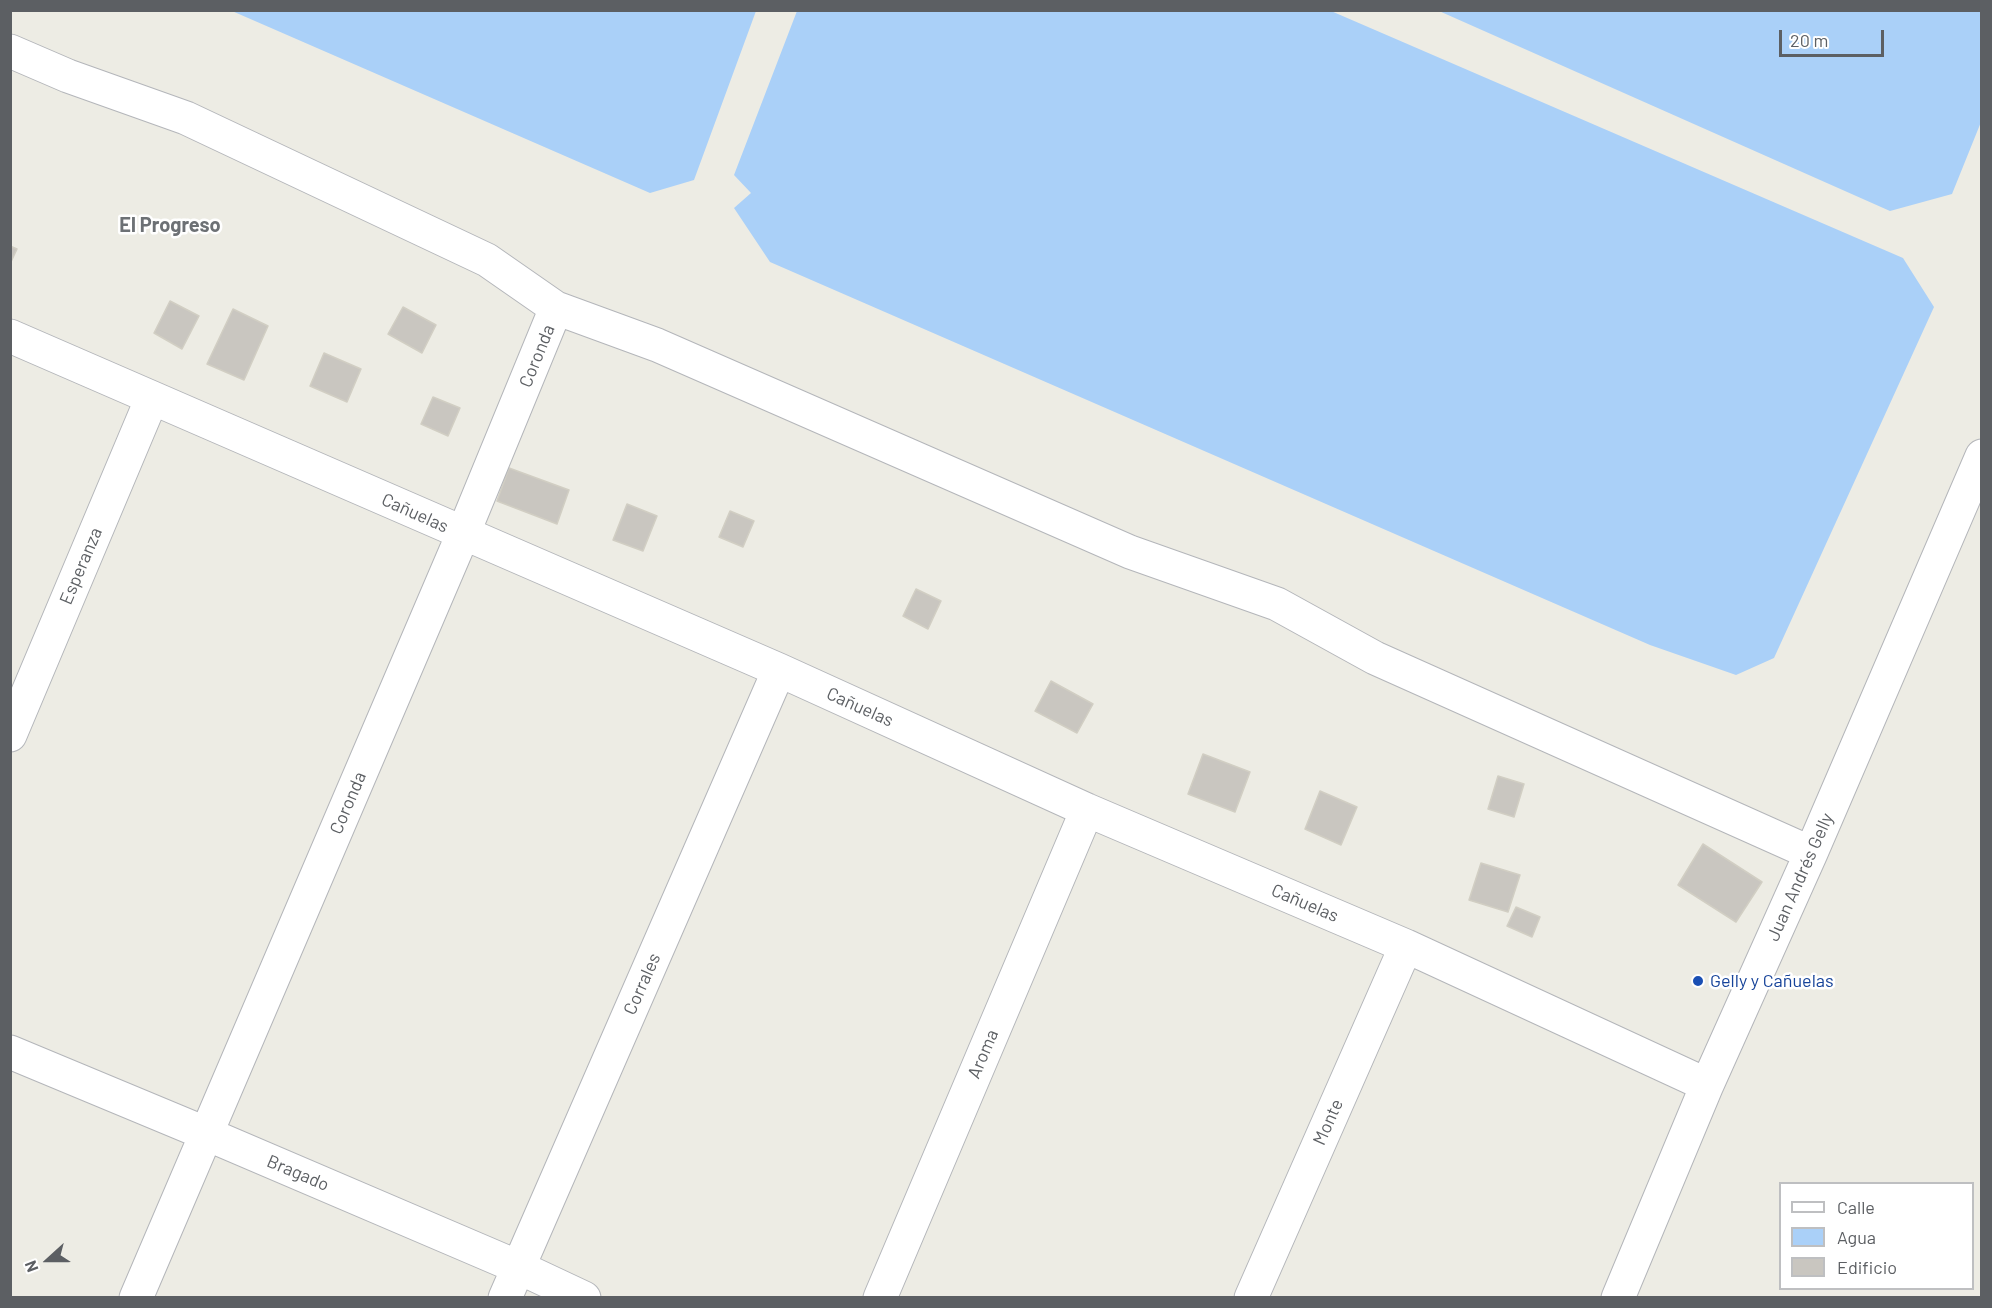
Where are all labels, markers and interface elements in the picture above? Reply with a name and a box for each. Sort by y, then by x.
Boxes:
scale bar [1782,18,1887,56]
text: 20 m [1790,29,1828,51]
district label: El Progreso [119,213,221,237]
street label: Coronda [515,322,559,390]
street label: Cañuelas [378,489,452,537]
street label: Esperanza [55,524,107,608]
street label: Cañuelas [823,683,897,731]
street label: Coronda [325,769,371,837]
street label: Juan Andrés Gelly [1762,809,1838,945]
street label: Cañuelas [1268,879,1342,927]
street label: Corrales [619,950,665,1018]
place label: Gelly y Cañuelas [1710,970,1834,992]
marker: Gelly y Cañuelas [1691,974,1705,988]
street label: Aroma [963,1026,1003,1082]
street label: Monte [1308,1096,1348,1148]
street label: Bragado [264,1150,332,1196]
legend [1779,1182,1974,1290]
text: Calle [1837,1196,1875,1218]
text: Agua [1837,1226,1876,1248]
north arrow [18,1230,78,1290]
text: Edificio [1837,1256,1897,1278]
text: N [20,1258,42,1275]

